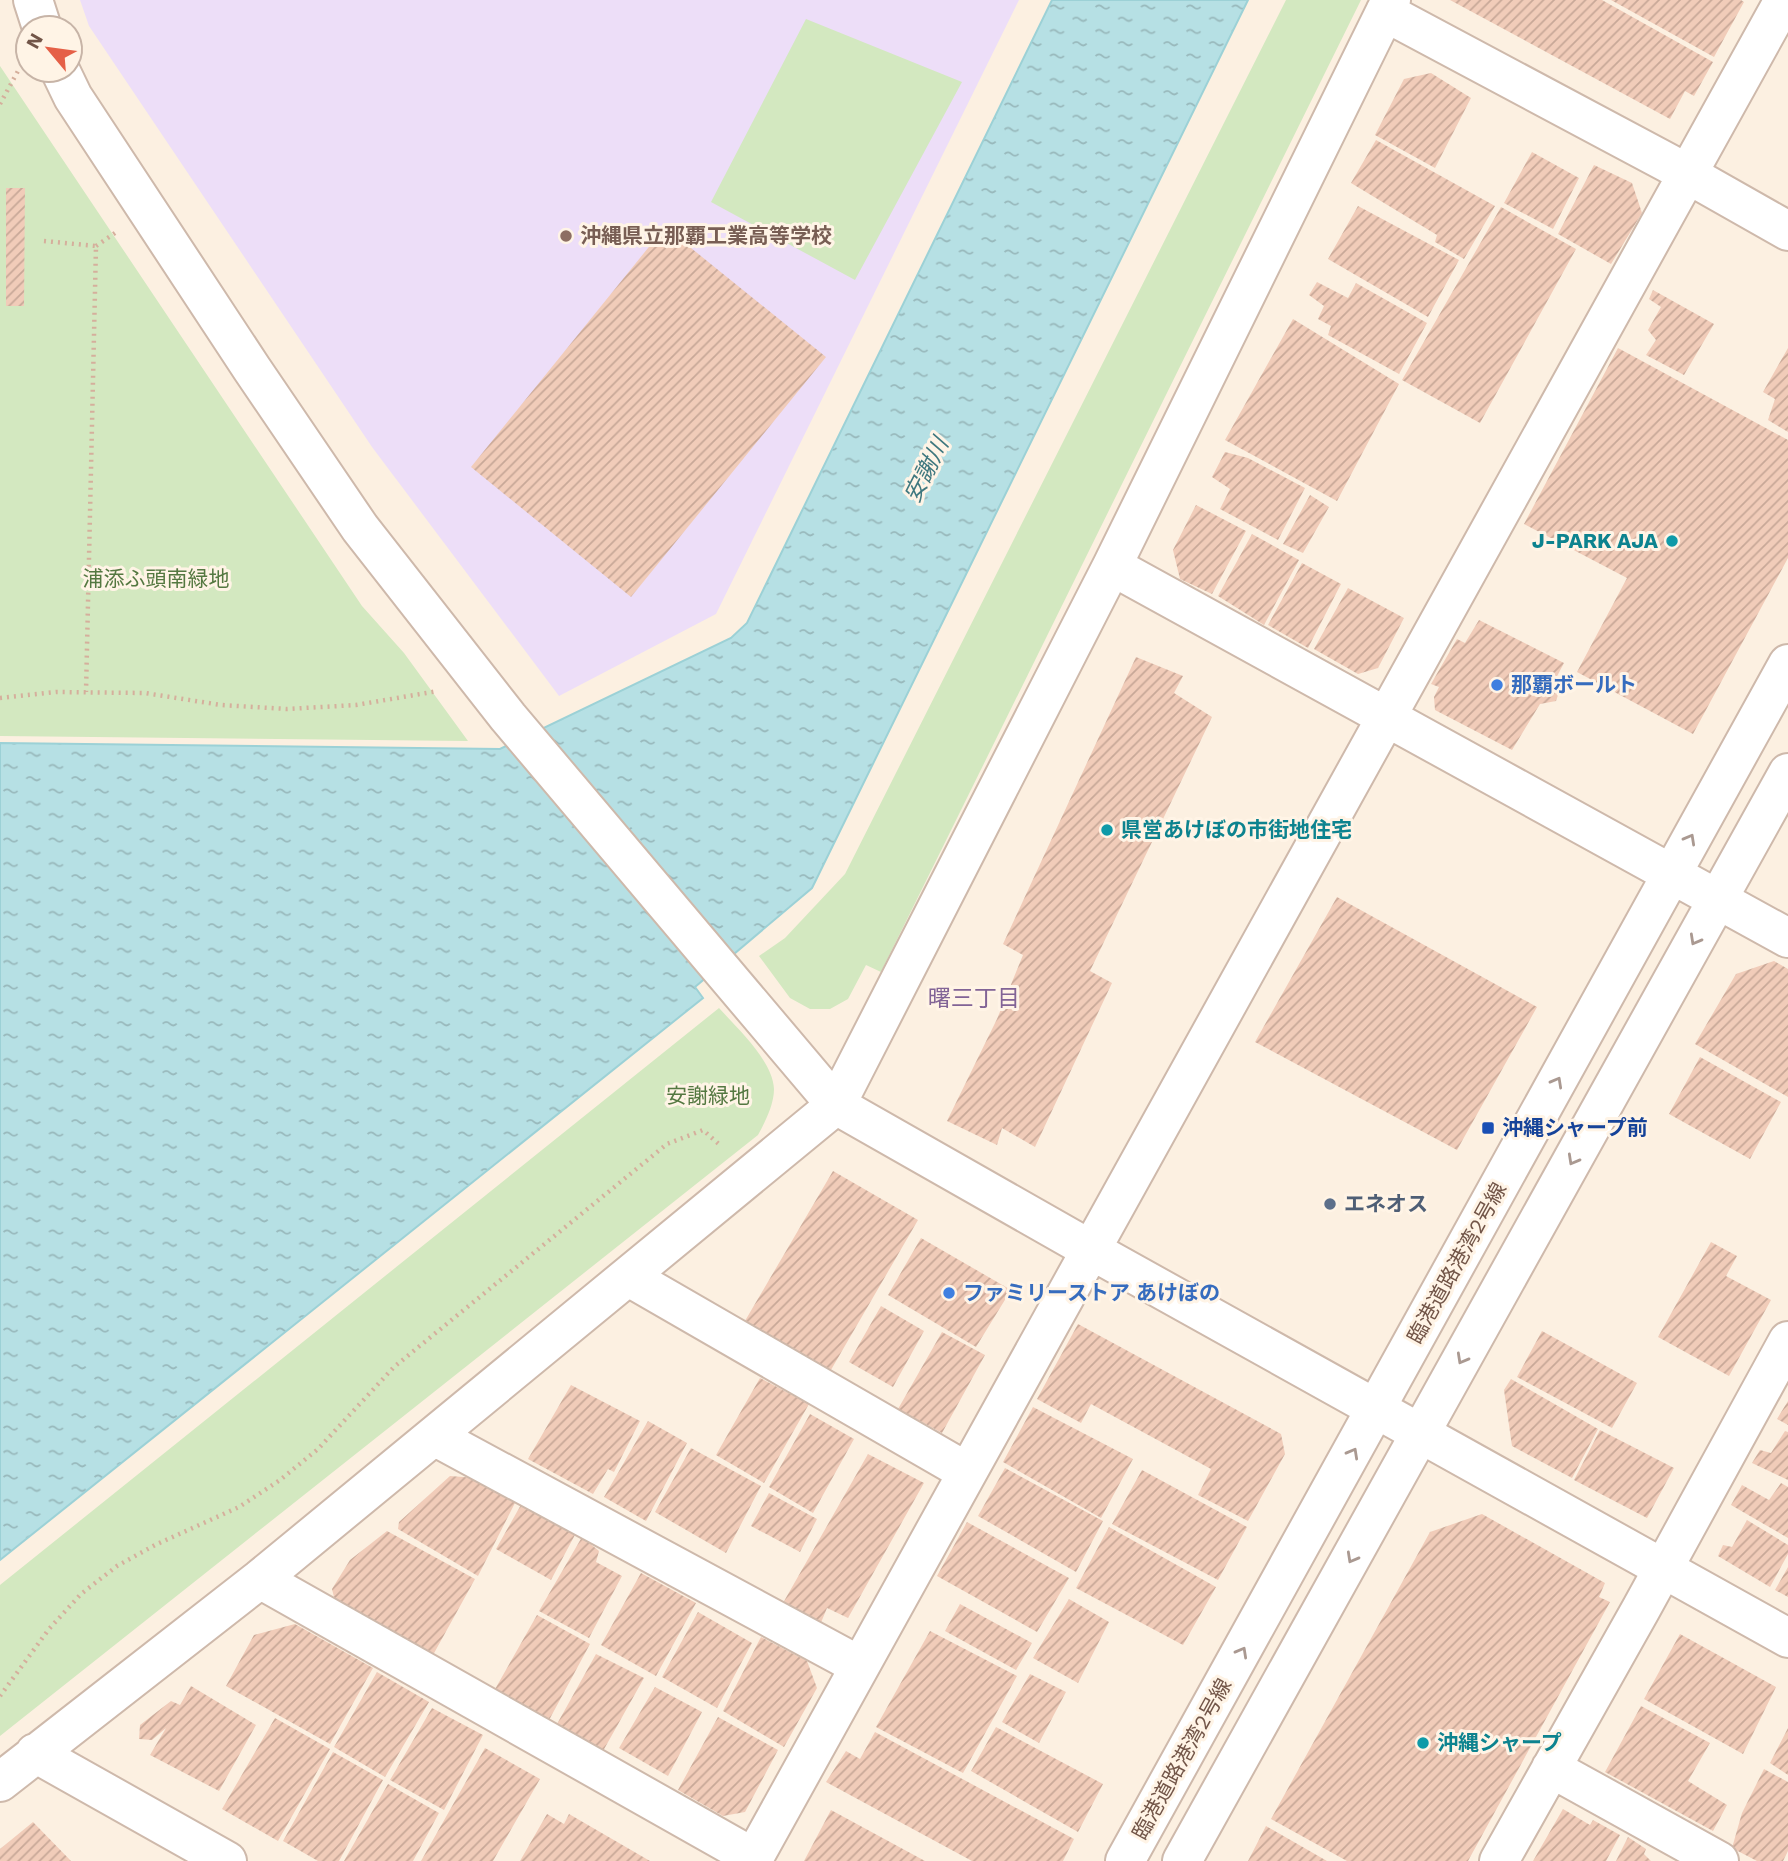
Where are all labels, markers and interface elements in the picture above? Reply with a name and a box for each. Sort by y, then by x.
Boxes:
north arrow [14,14,84,84]
text: N [21,29,48,53]
place label: 沖縄県立那覇工業高等学校 [580,223,832,248]
marker: 沖縄県立那覇工業高等学校 [558,228,574,244]
water label: 安謝川 [899,431,955,507]
place label: J-PARK AJA [1532,528,1659,553]
marker: J-PARK AJA [1664,533,1680,549]
park label: 浦添ふ頭南緑地 [83,566,230,591]
place label: 那覇ボールト [1511,672,1637,697]
marker: 那覇ボールト [1489,677,1505,693]
place label: 県営あけぼの市街地住宅 [1121,817,1352,842]
marker: 県営あけぼの市街地住宅 [1099,822,1115,838]
one-way arrow [1682,834,1695,847]
one-way arrow [1690,933,1703,945]
district label: 曙三丁目 [928,985,1020,1012]
one-way arrow [1549,1076,1562,1089]
park label: 安謝緑地 [666,1083,750,1108]
place label: 沖縄シャープ前 [1502,1115,1648,1140]
marker: 沖縄シャープ前 [1480,1120,1496,1136]
one-way arrow [1568,1153,1581,1166]
street label: 臨港道路港湾2号線 [1402,1178,1511,1348]
place label: エネオス [1344,1191,1428,1216]
marker: エネオス [1322,1196,1338,1212]
place label: ファミリーストア あけぼの [963,1280,1220,1305]
marker: ファミリーストア あけぼの [941,1285,957,1301]
one-way arrow [1457,1352,1471,1365]
one-way arrow [1345,1448,1358,1460]
one-way arrow [1347,1551,1360,1563]
one-way arrow [1234,1646,1247,1659]
street label: 臨港道路港湾2号線 [1127,1674,1236,1844]
place label: 沖縄シャープ [1437,1730,1562,1755]
marker: 沖縄シャープ [1415,1735,1431,1751]

